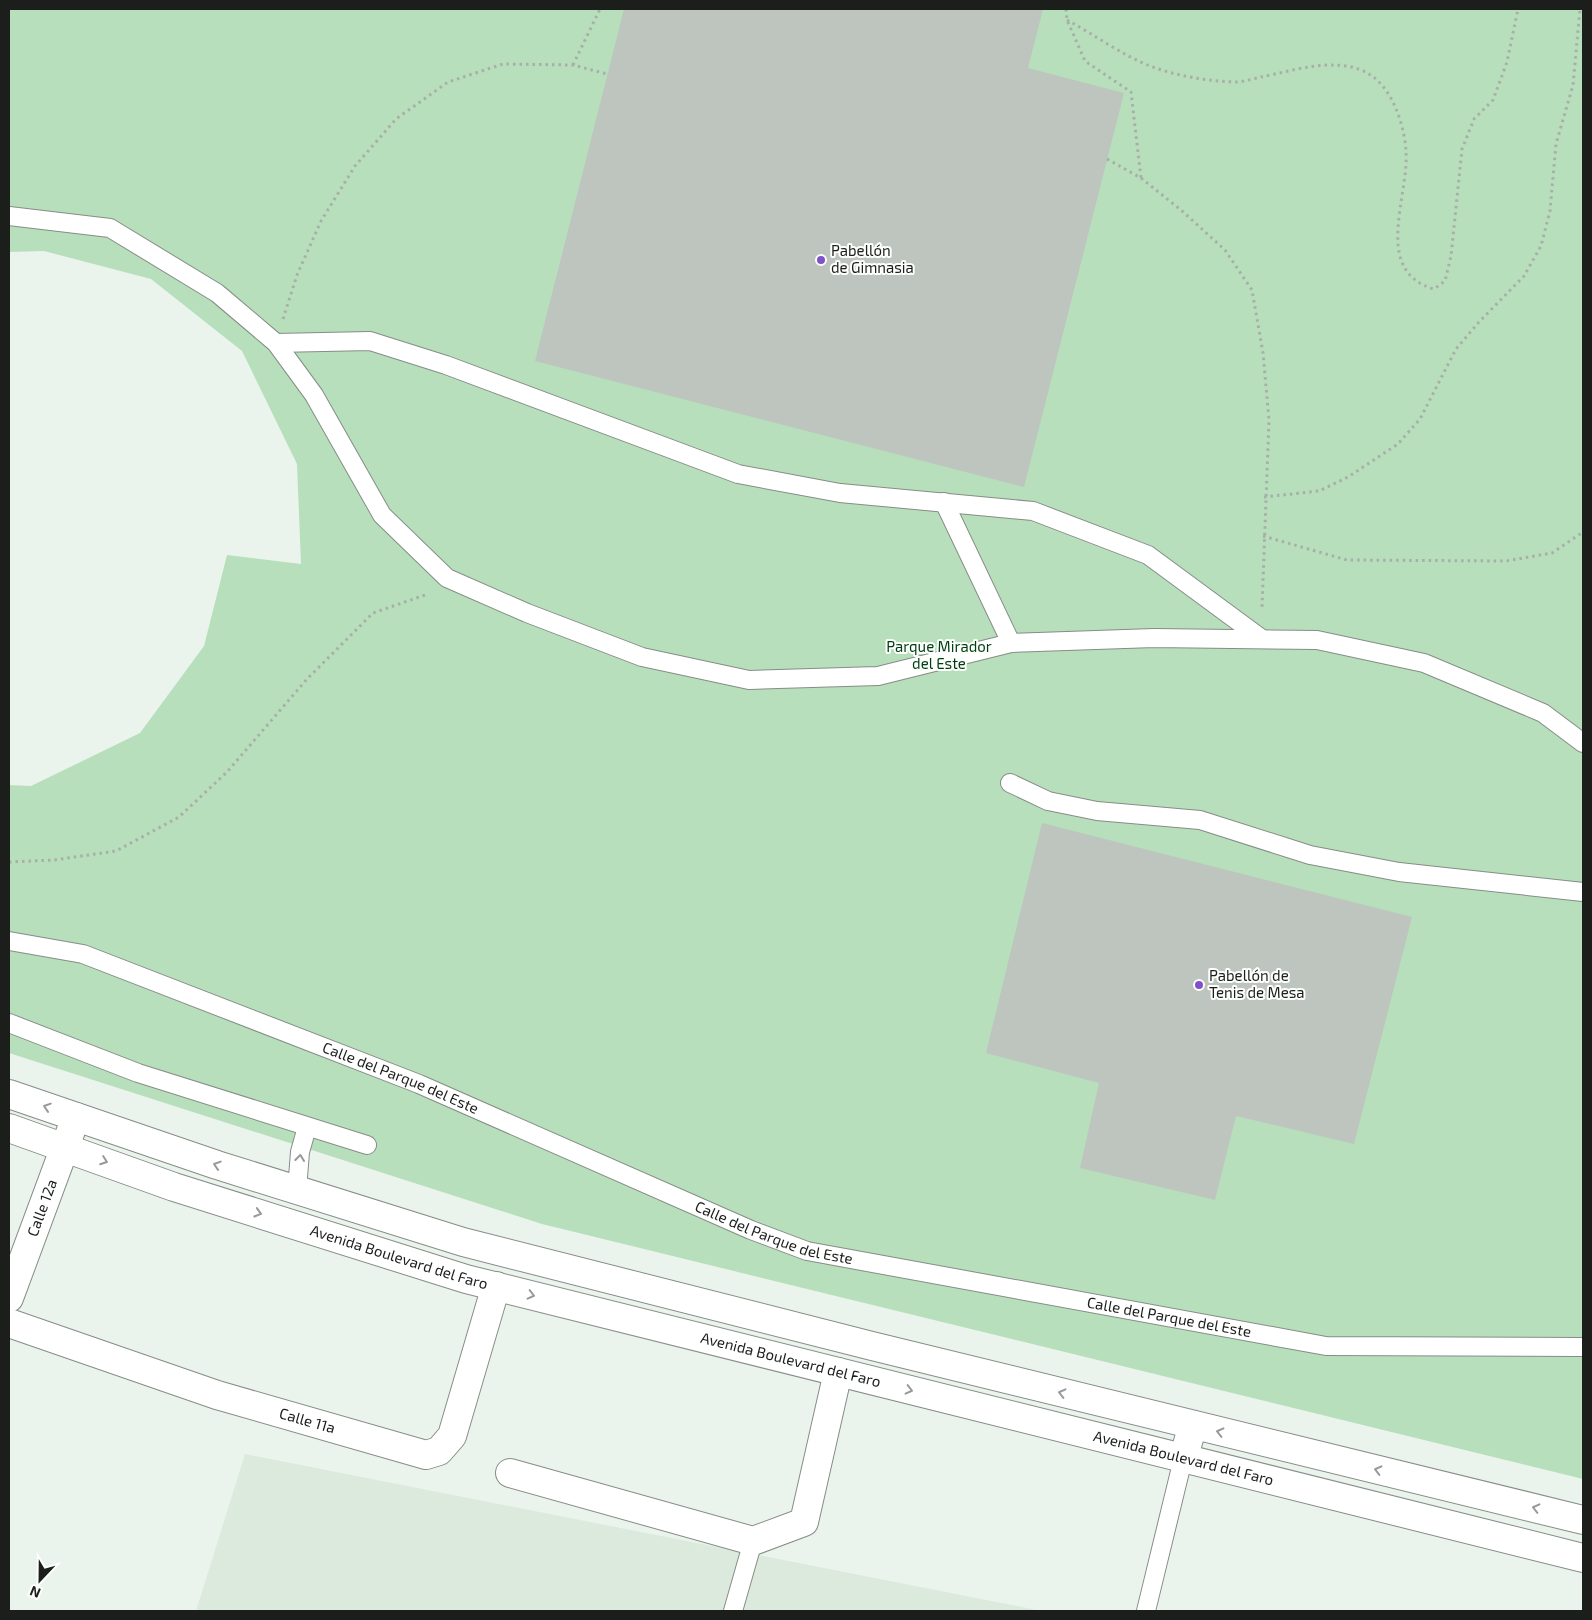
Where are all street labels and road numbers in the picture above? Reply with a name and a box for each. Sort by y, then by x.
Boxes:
street label: Calle del Parque del Este [320,1038,482,1117]
street label: Calle 12a [23,1176,60,1239]
street label: Calle del Parque del Este [692,1197,854,1267]
street label: Avenida Boulevard del Faro [308,1221,490,1292]
street label: Calle del Parque del Este [1086,1292,1253,1340]
street label: Avenida Boulevard del Faro [699,1328,883,1390]
street label: Calle 11a [277,1403,338,1437]
street label: Avenida Boulevard del Faro [1092,1426,1276,1488]

